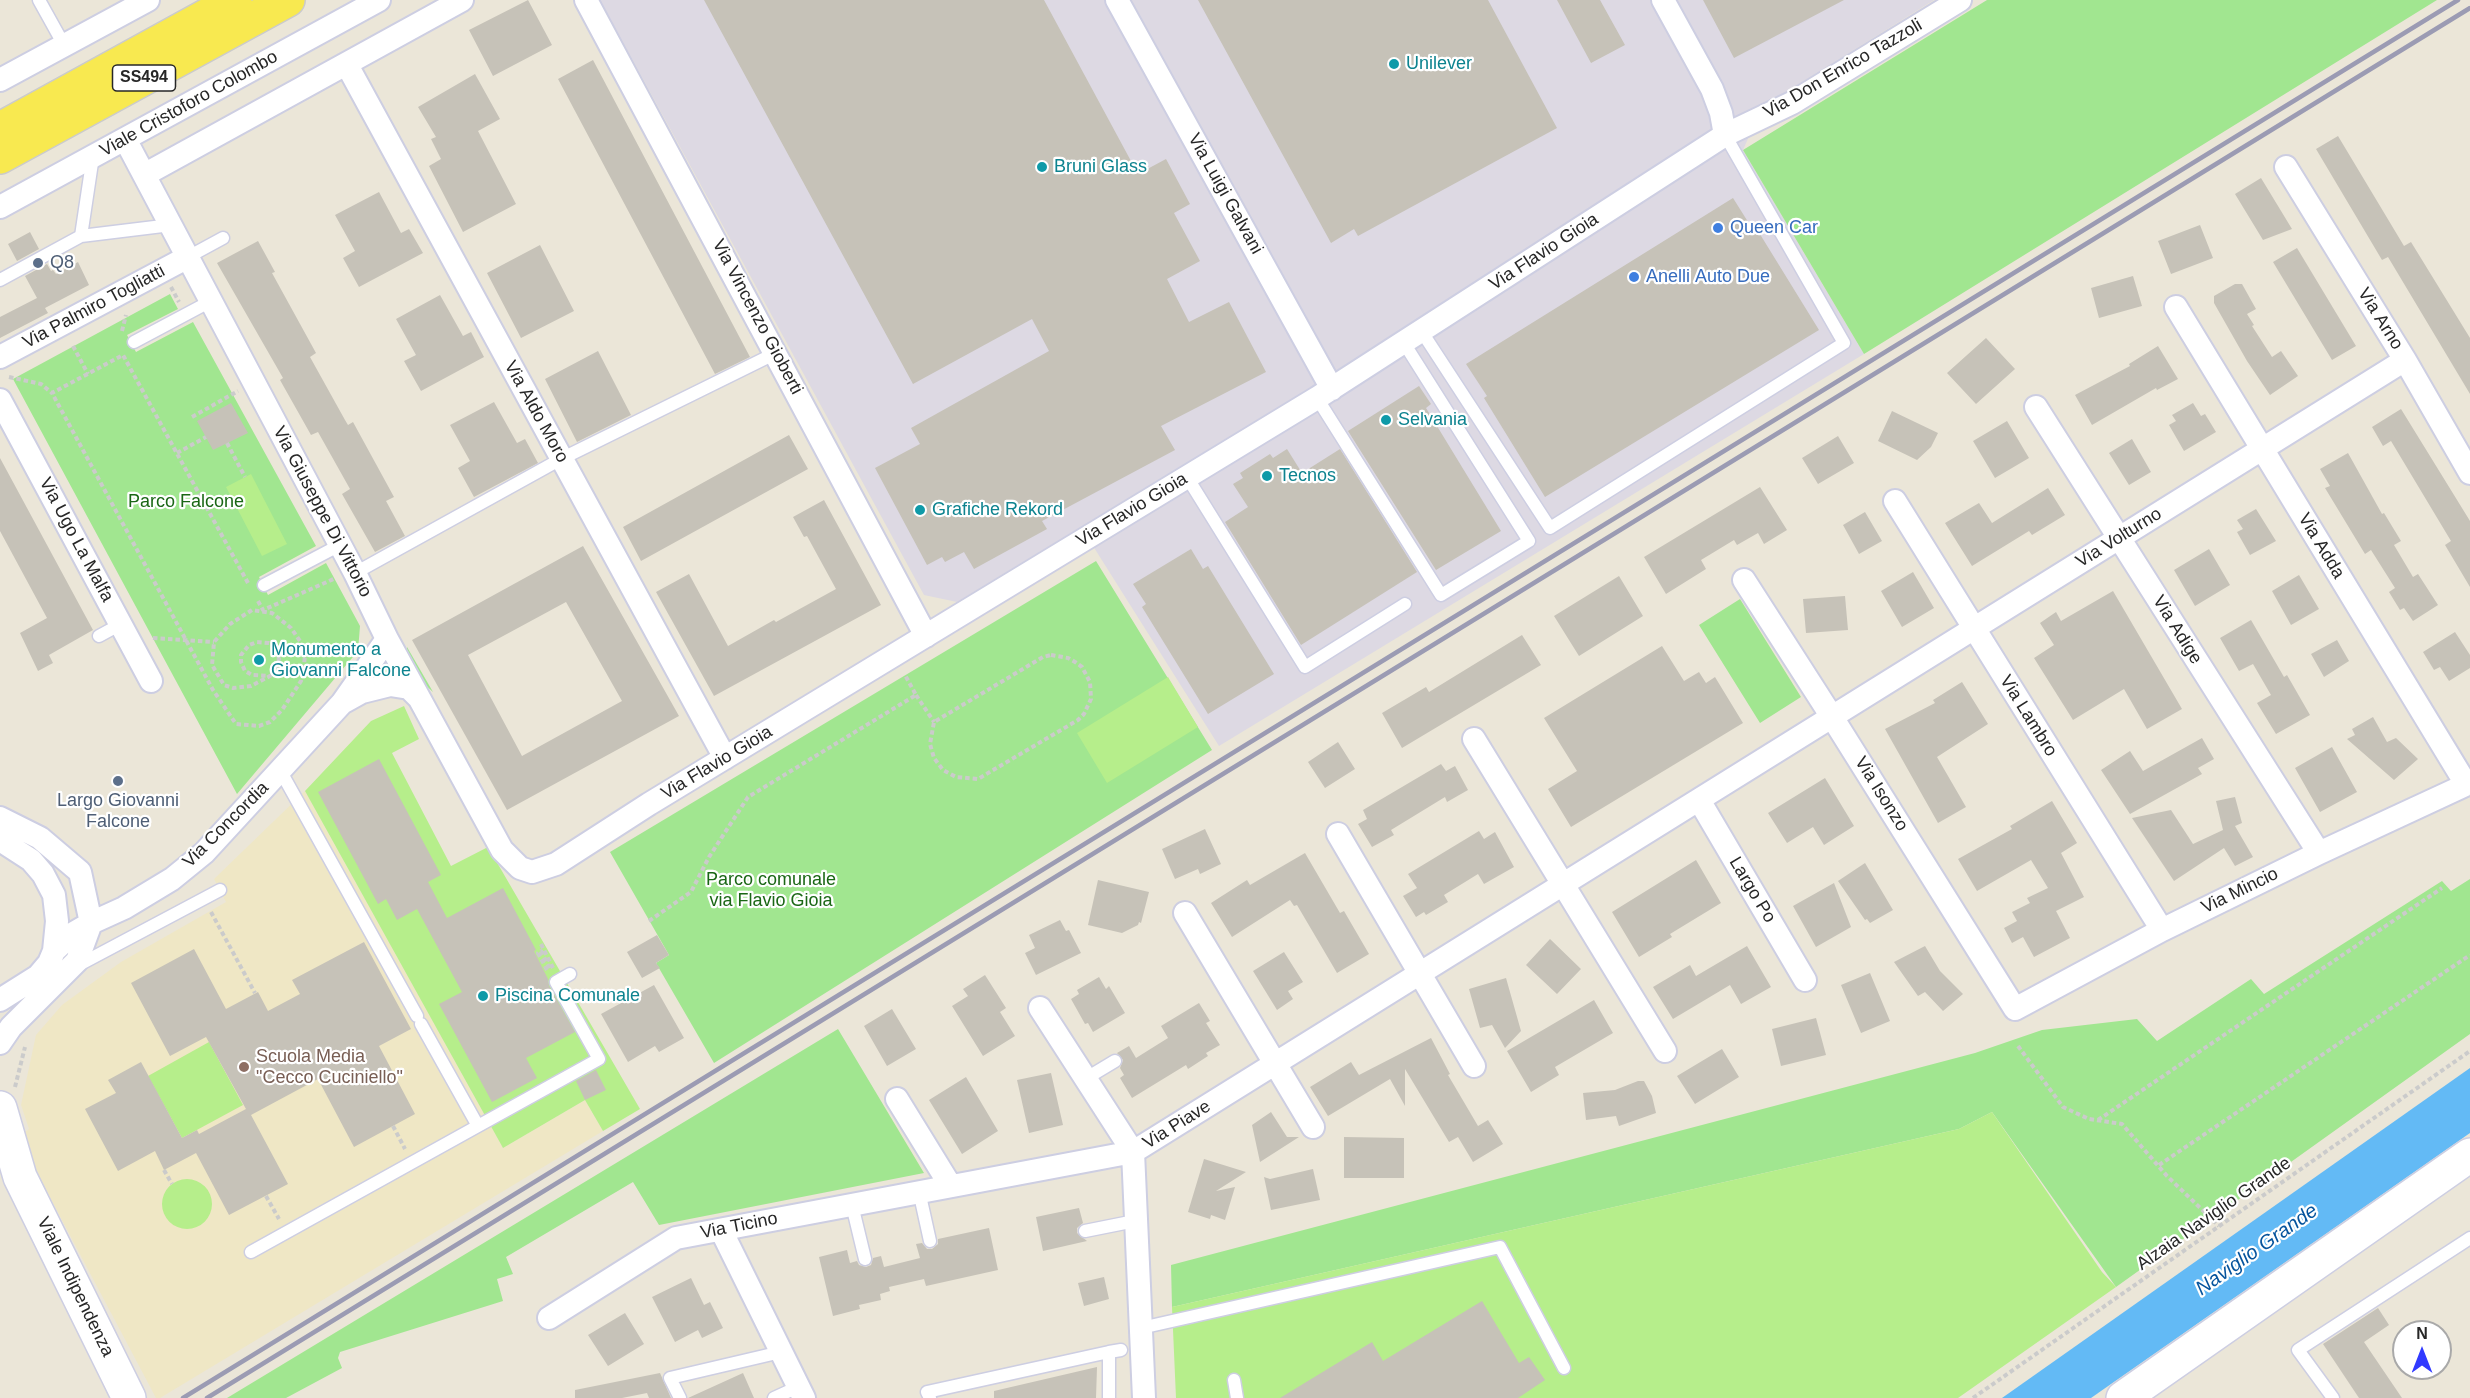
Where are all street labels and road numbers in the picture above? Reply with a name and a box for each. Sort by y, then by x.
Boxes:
street label: Via Don Enrico Tazzoli [1760,15,1926,123]
street label: Viale Cristoforo Colombo [96,46,282,162]
road number: SS494 [112,65,176,91]
street label: Via Luigi Galvani [1183,130,1267,258]
street label: Via Flavio Gioia [1485,209,1603,295]
street label: Via Vincenzo Gioberti [707,236,807,398]
street label: Via Palmiro Togliatti [19,260,169,354]
street label: Via Arno [2353,284,2407,354]
street label: Via Aldo Moro [499,357,573,467]
street label: Via Giuseppe Di Vittorio [268,423,376,601]
street label: Via Flavio Gioia [1073,468,1191,552]
street label: Via Ugo La Malfa [34,474,118,606]
street label: Via Volturno [2072,503,2166,573]
street label: Via Adda [2293,509,2349,583]
street label: Via Adige [2148,592,2206,668]
street label: Via Lambro [1995,671,2061,761]
street label: Via Flavio Gioia [658,721,776,805]
street label: Via Isonzo [1850,753,1912,835]
street label: Via Concordia [179,778,273,872]
street label: Largo Po [1724,853,1780,927]
street label: Via Mincio [2198,863,2282,919]
street label: Via Piave [1139,1096,1215,1154]
street label: Alzaia Naviglio Grande [2133,1153,2295,1275]
street label: Via Ticino [699,1208,779,1244]
street label: Viale Indipendenza [32,1214,118,1360]

